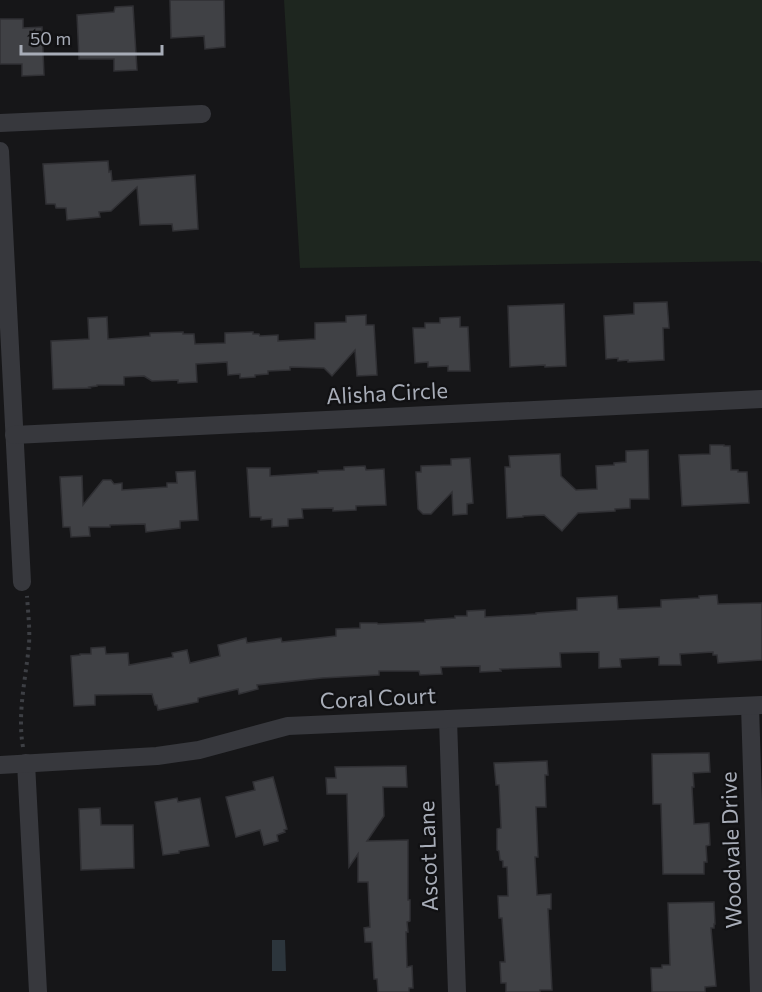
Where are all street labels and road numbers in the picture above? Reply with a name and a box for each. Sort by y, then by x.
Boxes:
street label: Alisha Circle [325,376,449,409]
street label: Coral Court [319,681,437,714]
street label: Woodvale Drive [714,771,747,929]
street label: Ascot Lane [412,800,443,912]

